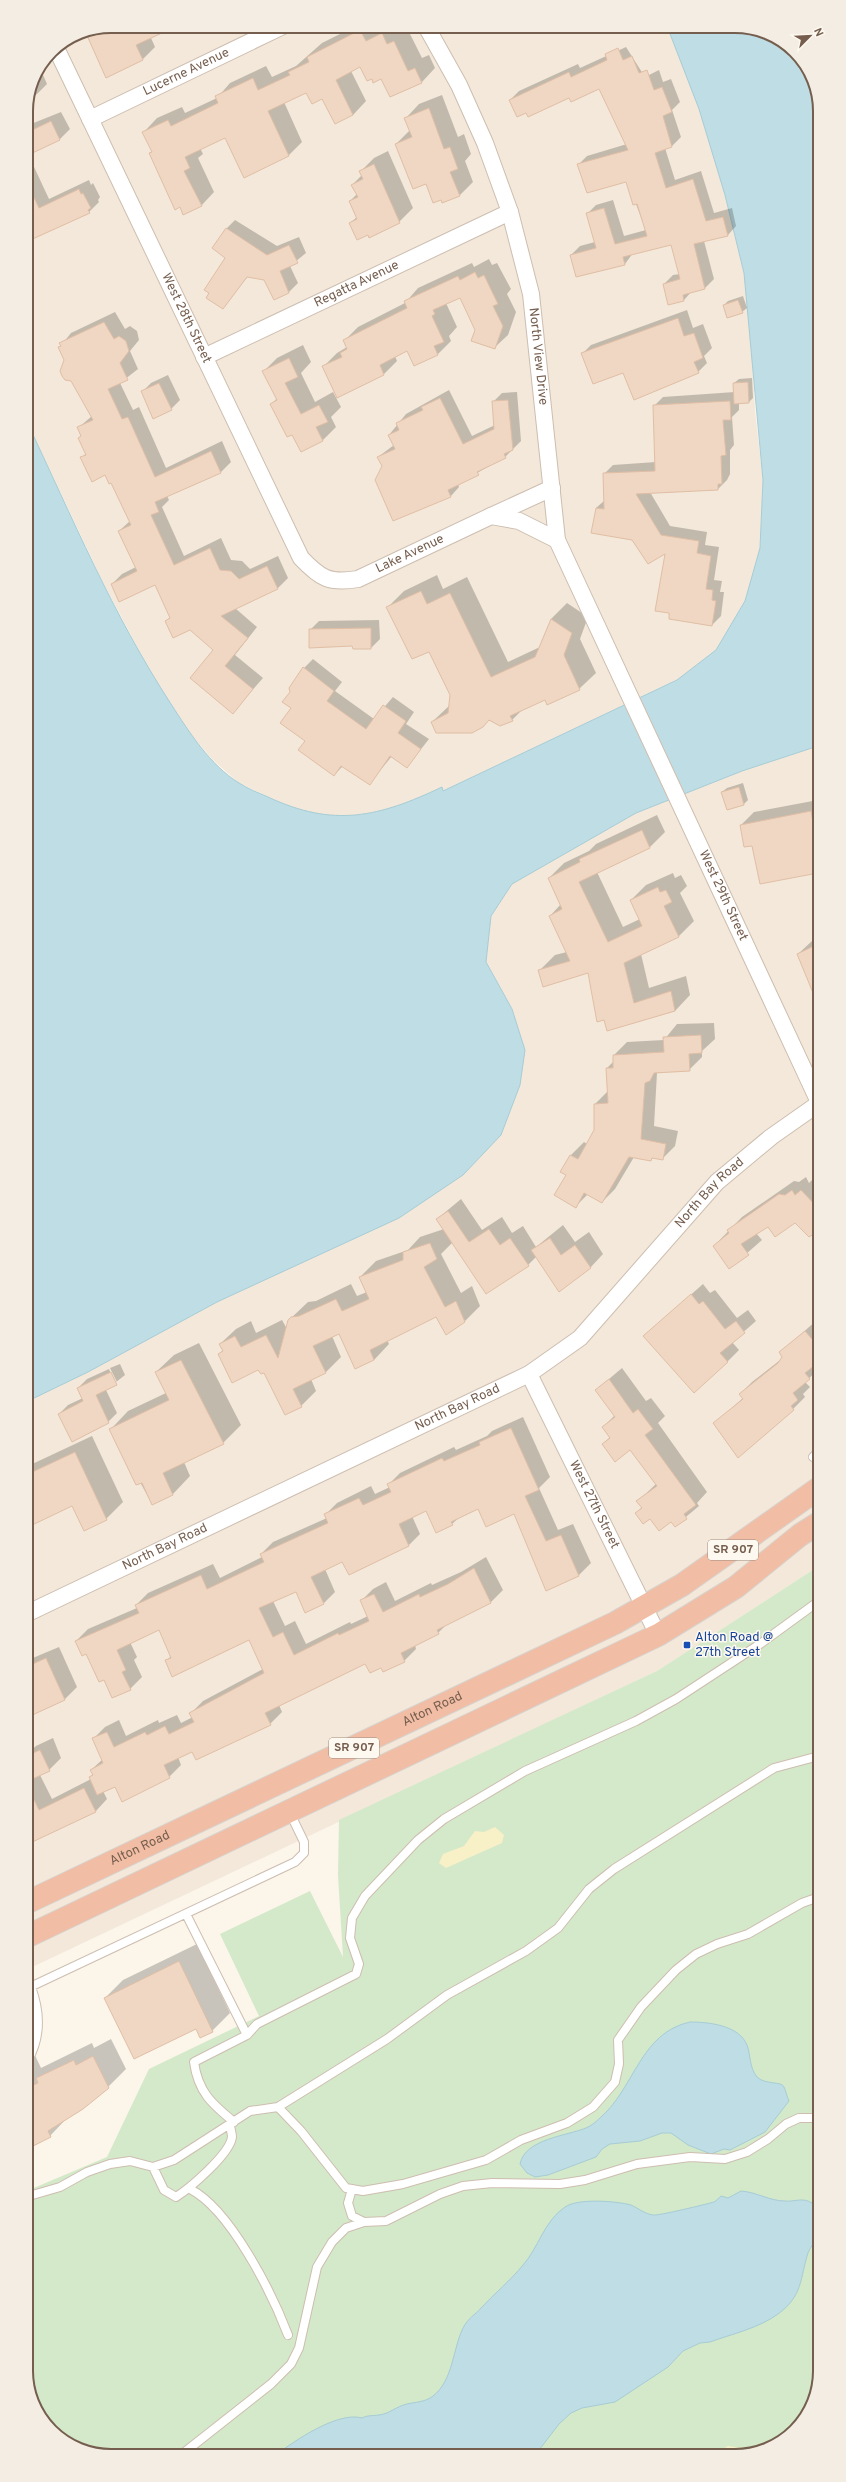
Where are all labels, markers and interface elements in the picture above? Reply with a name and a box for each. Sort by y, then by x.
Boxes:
north arrow [790,16,830,56]
text: N [810,26,826,39]
street label: Lucerne Avenue [141,45,232,100]
street label: Regatta Avenue [312,258,402,312]
street label: West 28th Street [157,271,214,366]
street label: North View Drive [524,307,551,406]
street label: Lake Avenue [373,531,447,577]
street label: West 29th Street [695,848,751,944]
street label: North Bay Road [672,1155,747,1232]
street label: North Bay Road [413,1381,503,1435]
street label: West 27th Street [565,1458,622,1552]
street label: North Bay Road [120,1520,210,1575]
road number: SR 907 [708,1540,758,1560]
place label: Alton Road @ 27th Street [695,1630,773,1661]
marker: Alton Road @ 27th Street [682,1640,692,1650]
street label: Alton Road [400,1689,465,1731]
road number: SR 907 [329,1738,379,1758]
street label: Alton Road [107,1828,173,1870]

